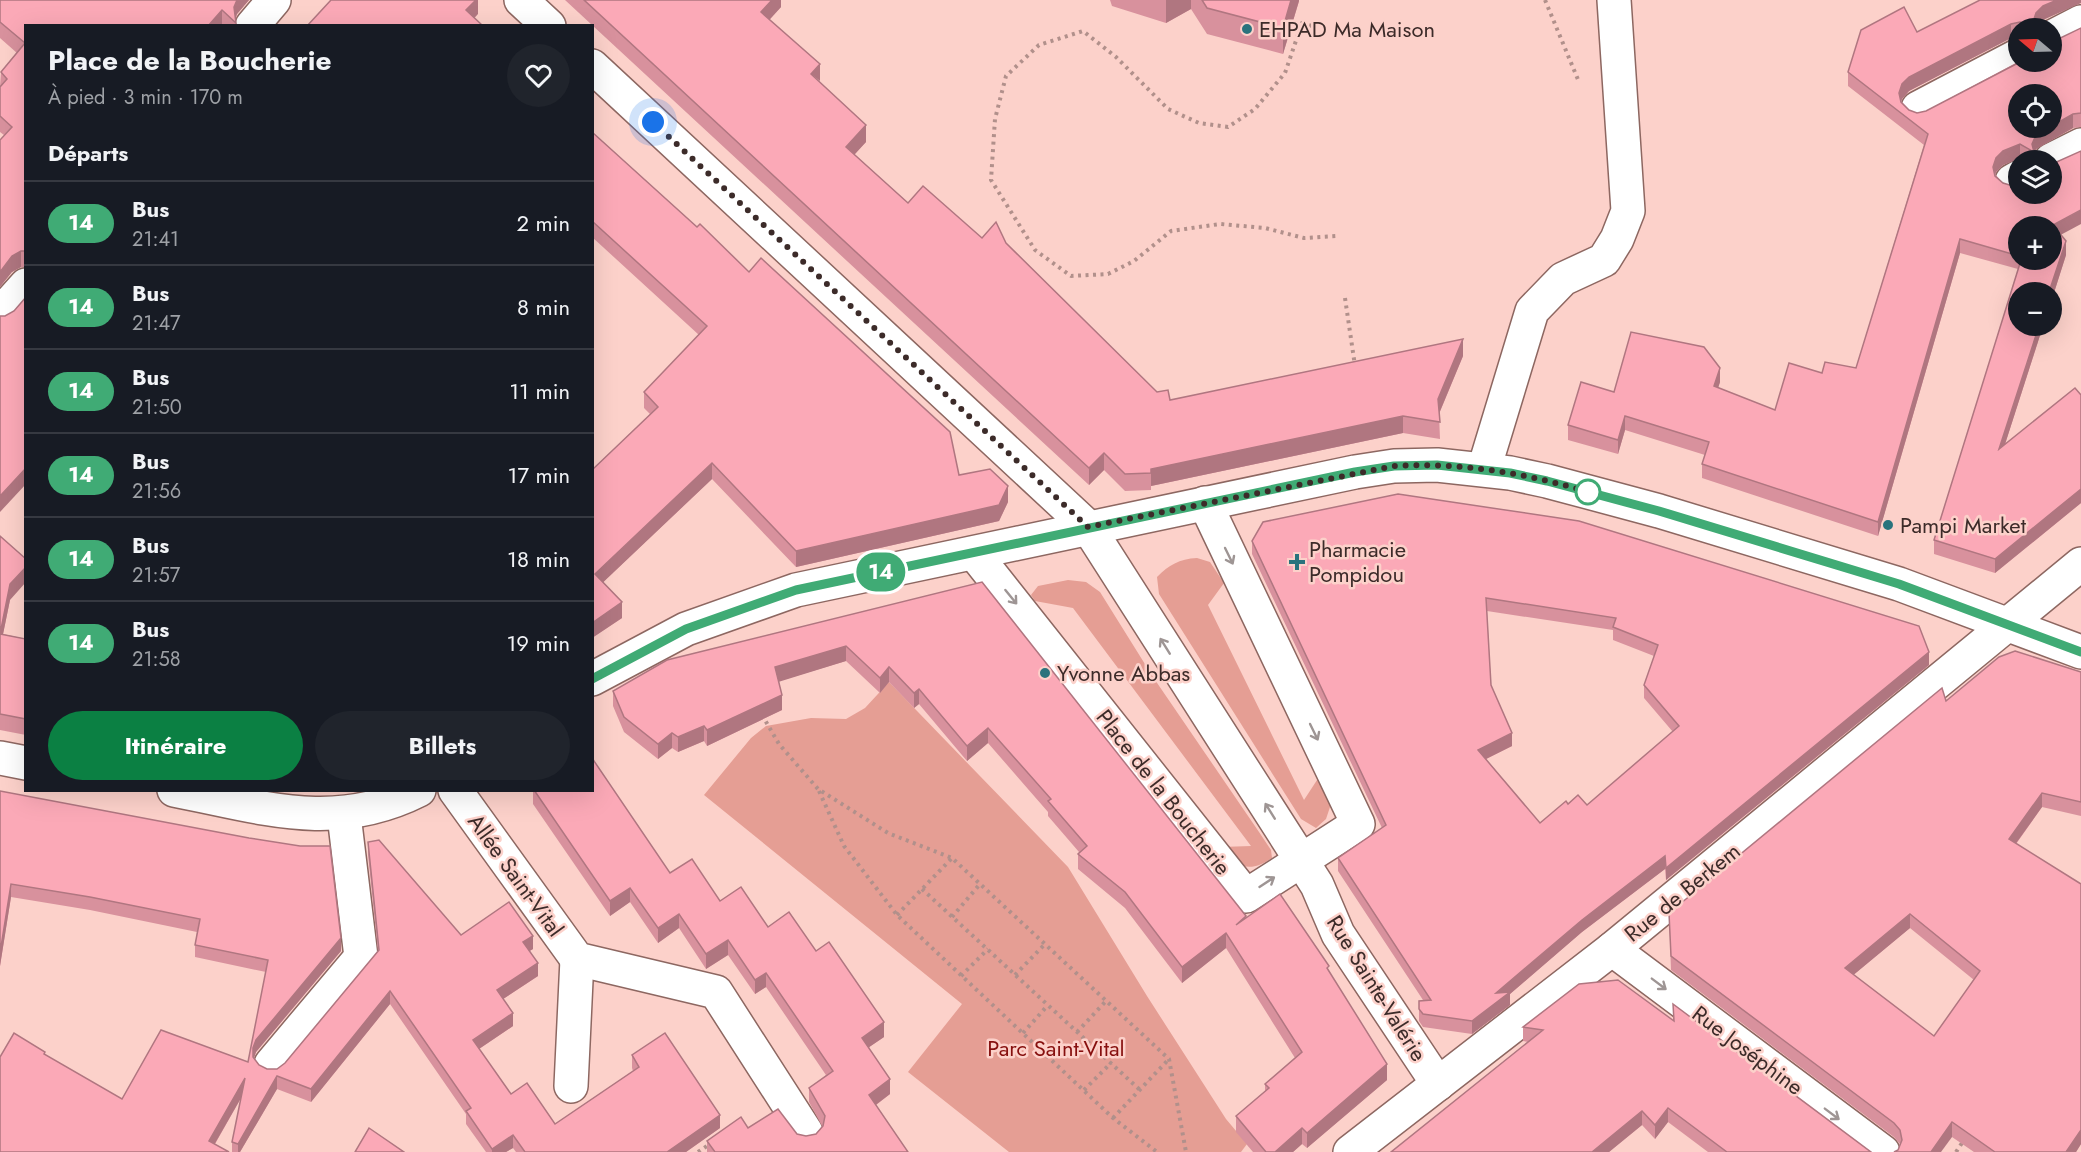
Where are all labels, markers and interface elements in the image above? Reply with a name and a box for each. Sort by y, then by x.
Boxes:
place label: EHPAD Ma Maison [1259,13,1435,45]
north arrow [2008,18,2062,72]
map controls [2008,18,2062,336]
marker: EHPAD Ma Maison [1240,22,1254,36]
text: Place de la Boucherie [48,40,331,81]
button: heart [507,44,570,107]
text: À pied · 3 min · 170 m [48,83,243,112]
button: locate [2008,84,2062,138]
your location [638,107,668,137]
text: Départs [48,137,128,169]
button: layers [2008,150,2062,204]
text: Bus [132,193,169,225]
text: 2 min [516,207,570,239]
text: 14 [68,208,94,238]
button: + [2008,216,2062,270]
text: 21:41 [132,225,179,254]
text: Bus [132,277,169,309]
button: − [2008,282,2062,336]
text: 8 min [517,291,570,323]
text: 14 [68,292,94,322]
text: 21:47 [132,309,181,338]
text: Bus [132,361,169,393]
text: 11 min [509,375,570,407]
text: 14 [68,376,94,406]
text: 21:50 [132,393,182,422]
text: Bus [132,445,169,477]
text: 17 min [508,459,570,491]
text: 14 [68,460,94,490]
text: 21:56 [132,477,181,506]
unlabelled marker [1575,479,1601,505]
place label: Pampi Market [1900,509,2027,541]
marker: Pampi Market [1881,518,1895,532]
text: Bus [132,529,169,561]
place label: Pharmacie Pompidou [1309,533,1406,590]
text: 18 min [507,543,570,575]
text: 14 [68,544,94,574]
one-way arrow [1224,547,1236,565]
line badge: 14 [854,552,908,592]
marker: Pharmacie Pompidou [1290,555,1304,569]
text: 14 [868,557,894,587]
text: 21:57 [132,561,180,590]
one-way arrow [1005,589,1018,605]
text: Bus [132,613,169,645]
text: 19 min [506,627,570,659]
text: 14 [68,628,94,658]
one-way arrow [1159,638,1171,655]
text: 21:58 [132,645,181,674]
place label: Yvonne Abbas [1057,657,1190,689]
marker: Yvonne Abbas [1038,666,1052,680]
street label: Place de la Boucherie [1089,702,1239,882]
button: Itinéraire [48,711,303,780]
button: Billets [315,711,570,780]
one-way arrow [1308,723,1320,741]
one-way arrow [1263,803,1275,820]
street label: Allée Saint-Vital [460,807,572,943]
street label: Rue de Berkem [1617,835,1747,949]
one-way arrow [1258,876,1275,888]
street label: Rue Sainte-Valérie [1319,909,1435,1067]
one-way arrow [1651,978,1667,990]
street label: Rue Joséphine [1686,998,1810,1102]
park label: Parc Saint-Vital [987,1032,1125,1064]
one-way arrow [1824,1107,1840,1120]

